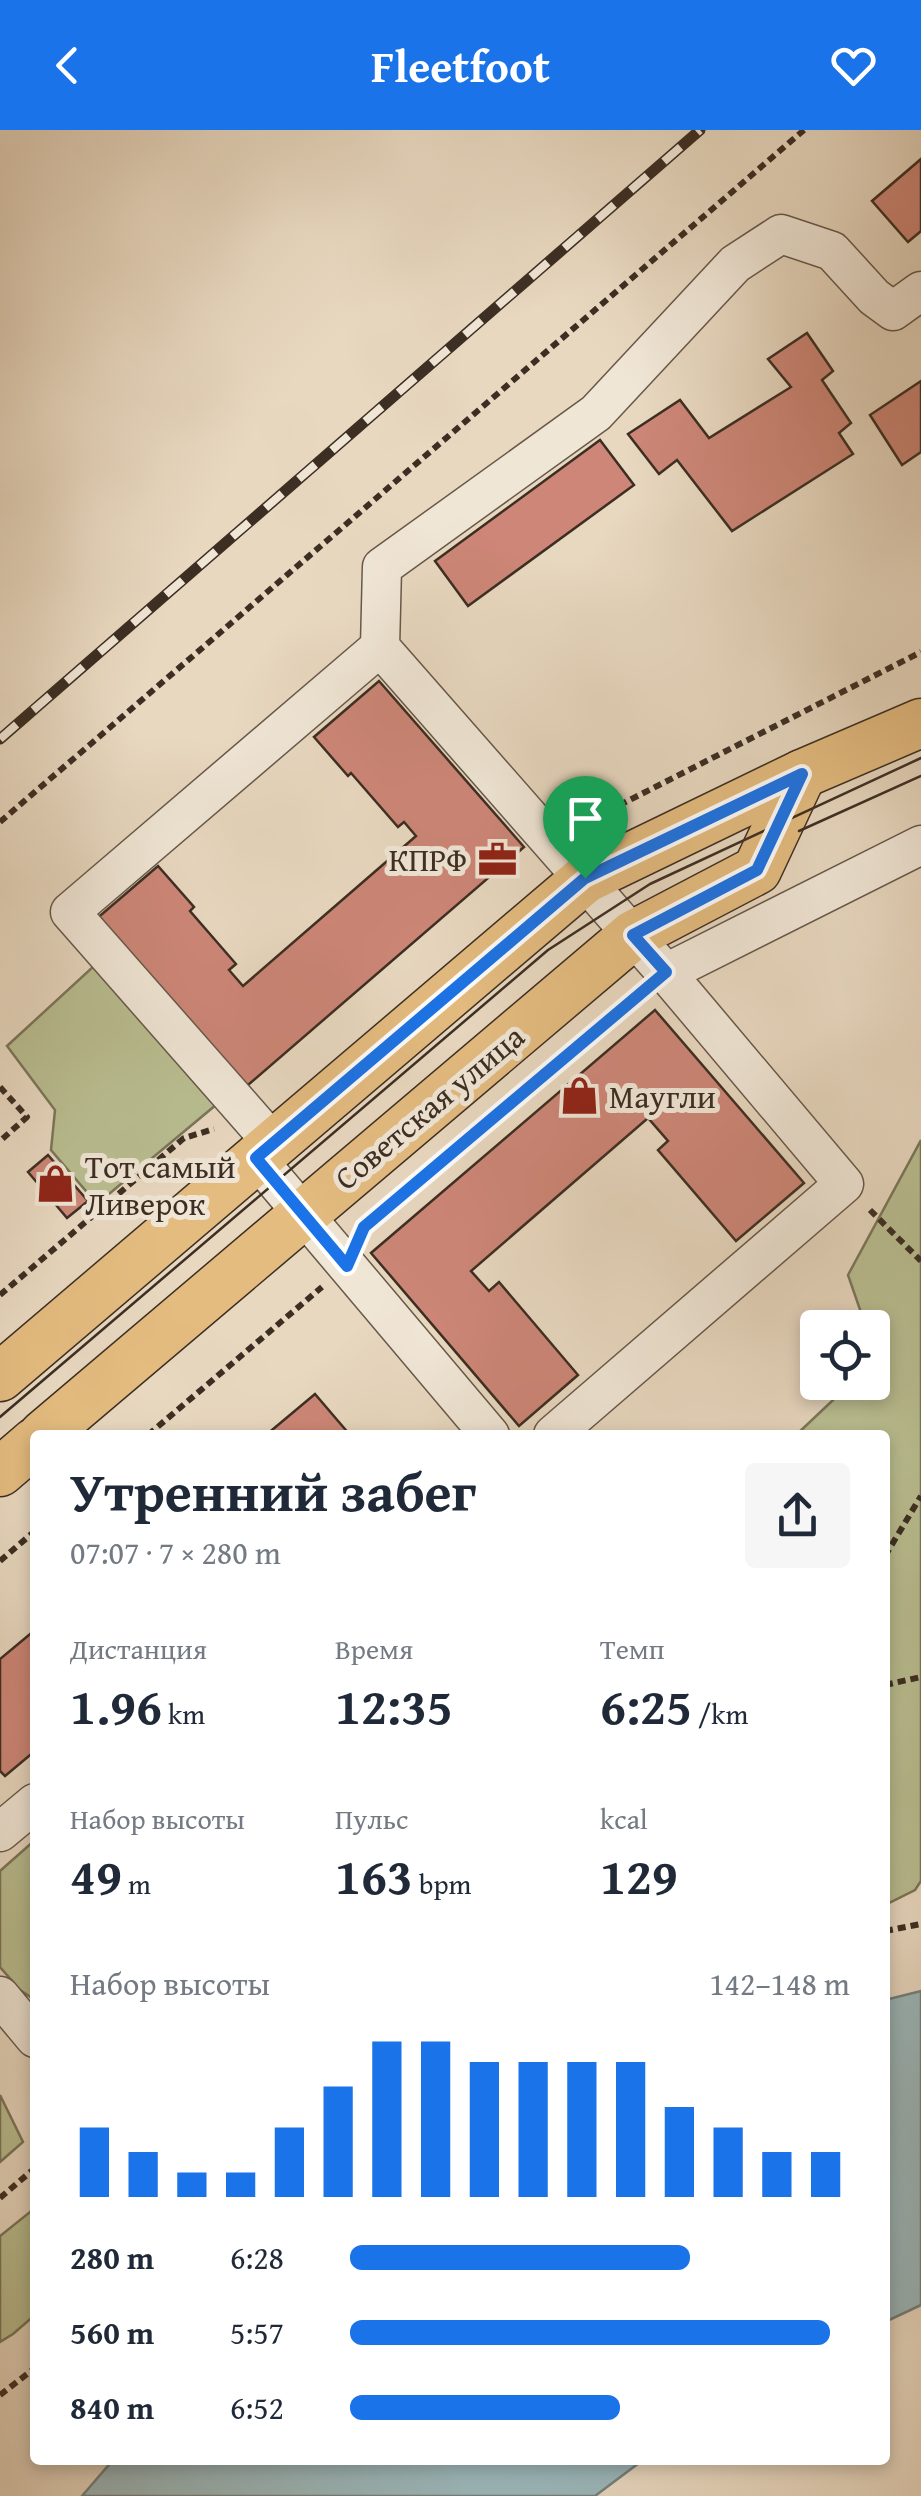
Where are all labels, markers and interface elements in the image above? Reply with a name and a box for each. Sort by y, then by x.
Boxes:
text: Fleetfoot [371,33,550,98]
icon: back [40,38,95,93]
icon: heart [826,38,881,93]
pin [543,776,628,879]
icon: arrive [558,791,613,846]
place label: КПРФ [389,836,467,883]
office icon: КПРФ [476,838,518,880]
street label: Советская улица [324,1013,535,1201]
place label: Маугли [609,1073,716,1120]
shop icon: Маугли [558,1075,600,1117]
place label: Тот самый Ливерок [85,1143,235,1227]
shop icon: Тот самый Ливерок [34,1163,76,1205]
map controls [800,1310,890,1400]
button: locate [800,1310,890,1400]
text: Утренний забег [70,1451,476,1531]
button: share [745,1463,850,1568]
text: 07:07 · 7 × 280 m [70,1529,281,1576]
text: Дистанция [70,1628,207,1669]
text: Время [335,1628,413,1669]
text: Темп [600,1628,665,1669]
text: 1.96 [70,1669,162,1742]
text: 12:35 [335,1669,453,1742]
text: 6:25 [600,1669,692,1742]
text: km [162,1693,205,1734]
text: /km [692,1693,748,1734]
text: Набор высоты [70,1798,245,1839]
text: Пульс [335,1798,408,1839]
text: kcal [600,1798,648,1839]
text: 49 [70,1839,122,1912]
text: 163 [335,1839,413,1912]
text: 129 [600,1839,678,1912]
text: m [122,1863,151,1904]
text: bpm [413,1863,471,1904]
text: Набор высоты [70,1960,270,2007]
text: 142–148 m [709,1960,850,2007]
text: 280 m [70,2234,154,2281]
text: 6:28 [230,2234,284,2281]
text: 560 m [70,2309,154,2356]
text: 5:57 [230,2309,284,2356]
text: 840 m [70,2384,154,2431]
text: 6:52 [230,2384,284,2431]

